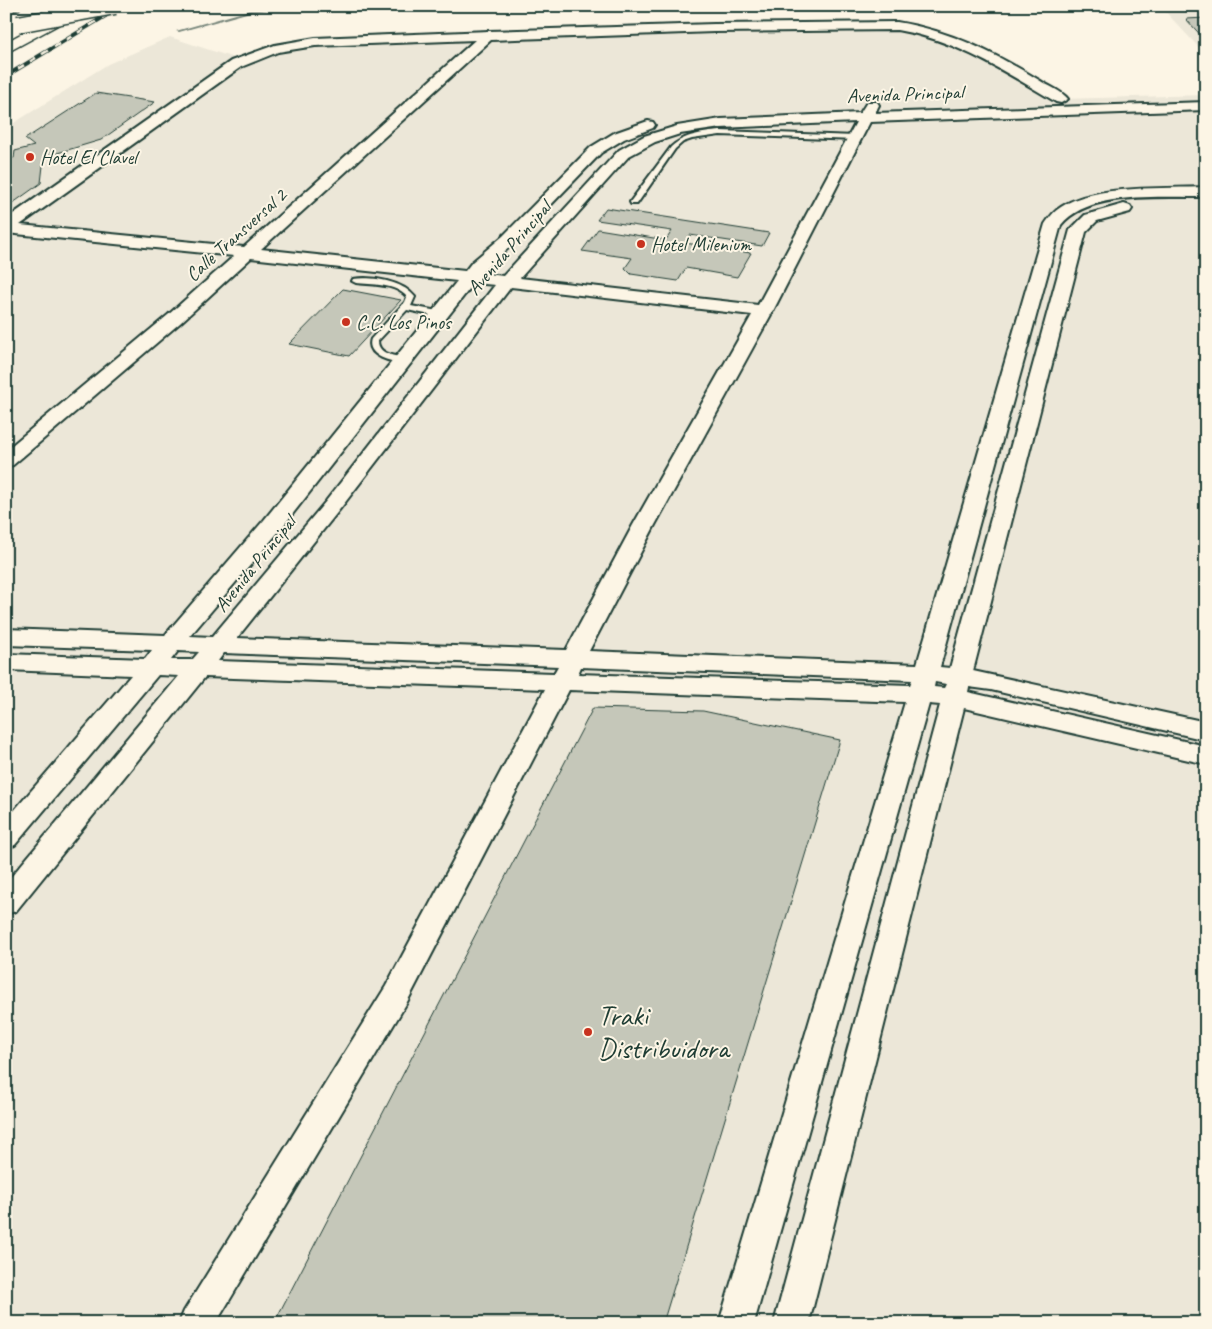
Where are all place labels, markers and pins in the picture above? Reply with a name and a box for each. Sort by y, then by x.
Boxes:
place label: Hotel El Clavel [40,145,140,170]
marker: Hotel El Clavel [24,151,36,163]
place label: Hotel Milenium [651,232,753,257]
marker: Hotel Milenium [635,238,647,250]
place label: C.C. Los Pinos [356,310,453,335]
marker: C.C. Los Pinos [340,316,352,328]
place label: Traki Distribuidora [598,997,732,1067]
marker: Traki Distribuidora [582,1026,594,1038]

